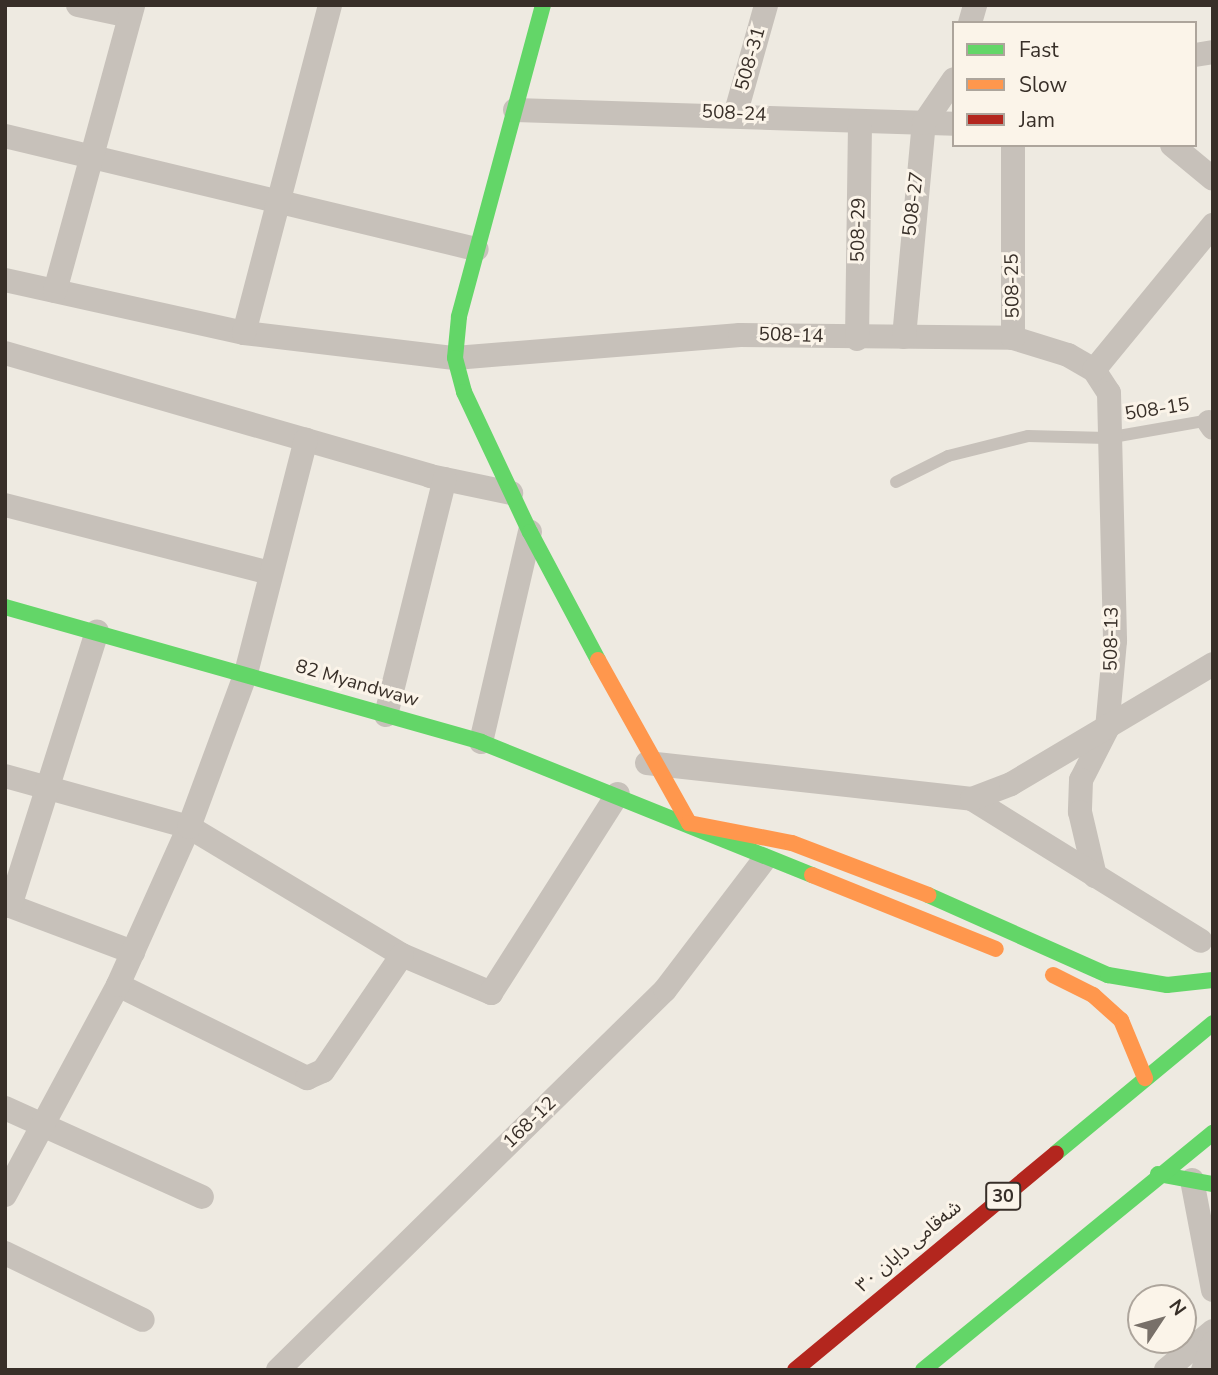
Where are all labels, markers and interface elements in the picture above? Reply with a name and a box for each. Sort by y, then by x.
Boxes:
legend [952,21,1197,147]
street label: 508-31 [731,25,771,93]
text: Fast [1019,36,1059,64]
text: Slow [1019,71,1067,99]
street label: 508-24 [701,101,767,127]
text: Jam [1019,106,1055,134]
street label: 508-27 [899,170,929,238]
street label: 508-29 [847,197,871,263]
street label: 508-25 [1001,253,1025,319]
street label: 508-14 [758,323,824,349]
street label: 508-15 [1123,394,1191,426]
street label: 508-13 [1100,606,1124,672]
street label: 82 Myandwaw [293,656,421,712]
street label: 168-12 [499,1092,561,1154]
road number: 30 [984,1182,1022,1210]
street label: شەقامی دابان ٣٠ [852,1196,966,1298]
north arrow [1127,1284,1197,1354]
text: N [1163,1294,1192,1321]

